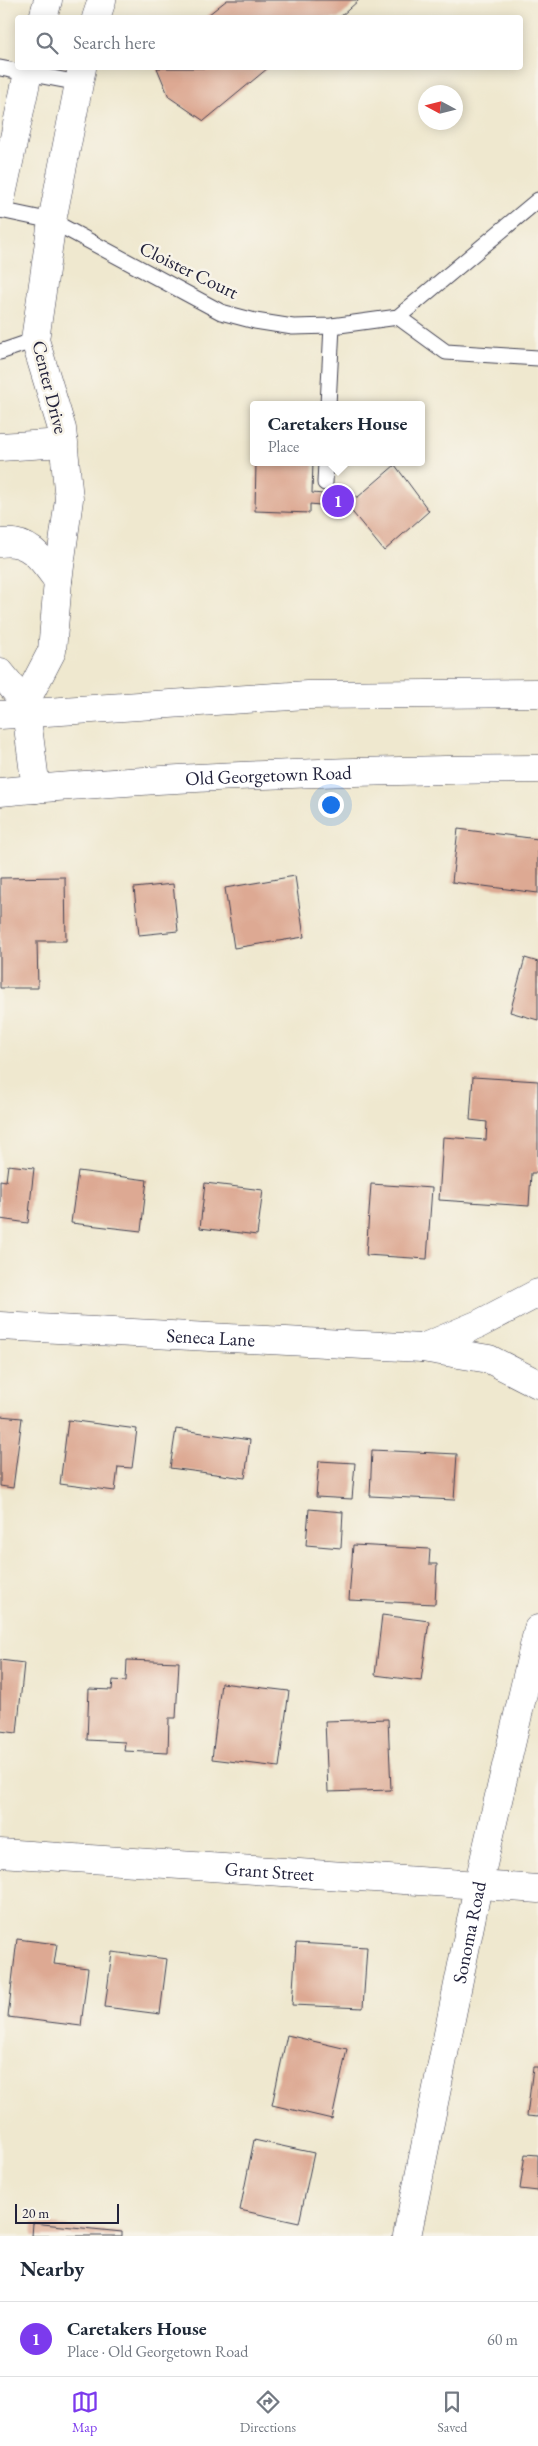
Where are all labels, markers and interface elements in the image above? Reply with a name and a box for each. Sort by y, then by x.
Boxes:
search box [15,15,523,70]
icon: search [33,29,61,57]
text: Search here [73,30,155,55]
north arrow [418,85,463,130]
street label: Cloister Court [135,235,243,305]
street label: Center Drive [26,338,74,436]
popup [250,401,425,466]
text: Caretakers House [268,411,407,436]
text: Place [268,436,299,457]
pin: 1 [322,482,354,520]
street label: Old Georgetown Road [184,759,352,791]
your location [318,792,344,818]
street label: Seneca Lane [166,1322,256,1352]
street label: Grant Street [224,1856,315,1886]
street label: Sonoma Road [446,1879,491,1985]
scale bar [15,2201,119,2224]
text: 20 m [22,2204,49,2222]
text: Nearby [20,2255,84,2282]
text: Caretakers House [67,2316,207,2341]
text: 1 [32,2329,40,2350]
text: 60 m [487,2329,518,2350]
text: Place · Old Georgetown Road [67,2341,248,2362]
tab: Map [71,2388,99,2436]
tab: Directions [240,2388,296,2436]
tab: Saved [437,2388,467,2436]

